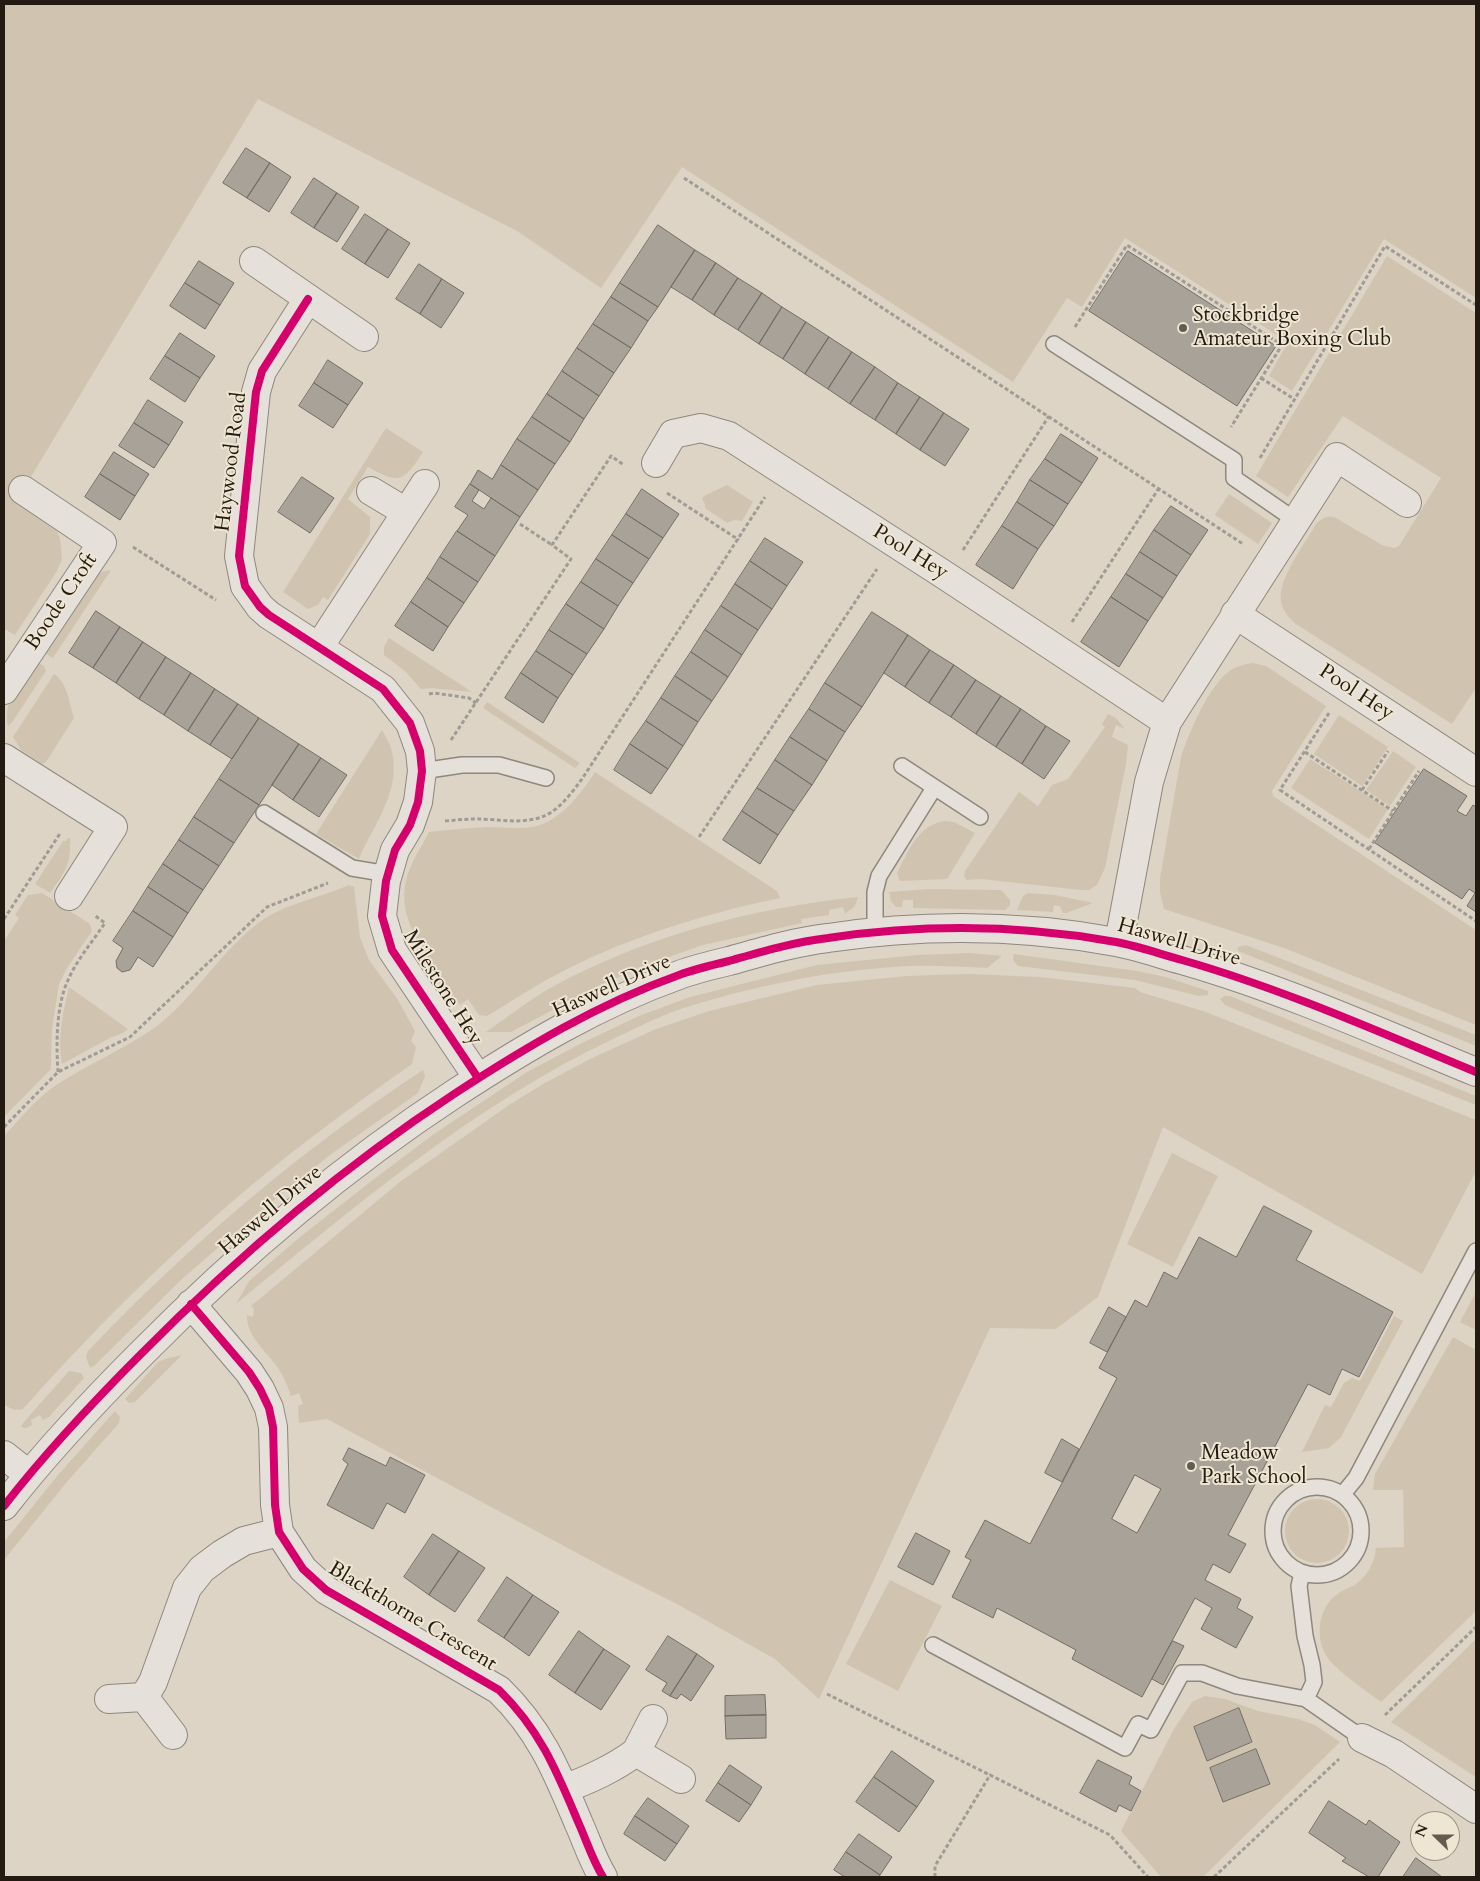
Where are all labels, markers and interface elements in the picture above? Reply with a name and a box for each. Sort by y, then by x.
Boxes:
place label: Stockbridge Amateur Boxing Club [1193,303,1391,353]
marker: Stockbridge Amateur Boxing Club [1177,322,1189,334]
street label: Haywood Road [211,391,253,533]
street label: Pool Hey [868,520,952,586]
street label: Boode Croft [20,549,104,655]
street label: Pool Hey [1314,659,1398,727]
street label: Haswell Drive [1114,913,1244,973]
street label: Milestone Hey [397,926,487,1050]
street label: Haswell Drive [549,950,675,1024]
street label: Haswell Drive [214,1160,328,1262]
place label: Meadow Park School [1201,1441,1307,1491]
marker: Meadow Park School [1185,1460,1197,1472]
street label: Blackthorne Crescent [323,1557,501,1677]
north arrow [1410,1811,1460,1861]
text: N [1410,1821,1433,1840]

